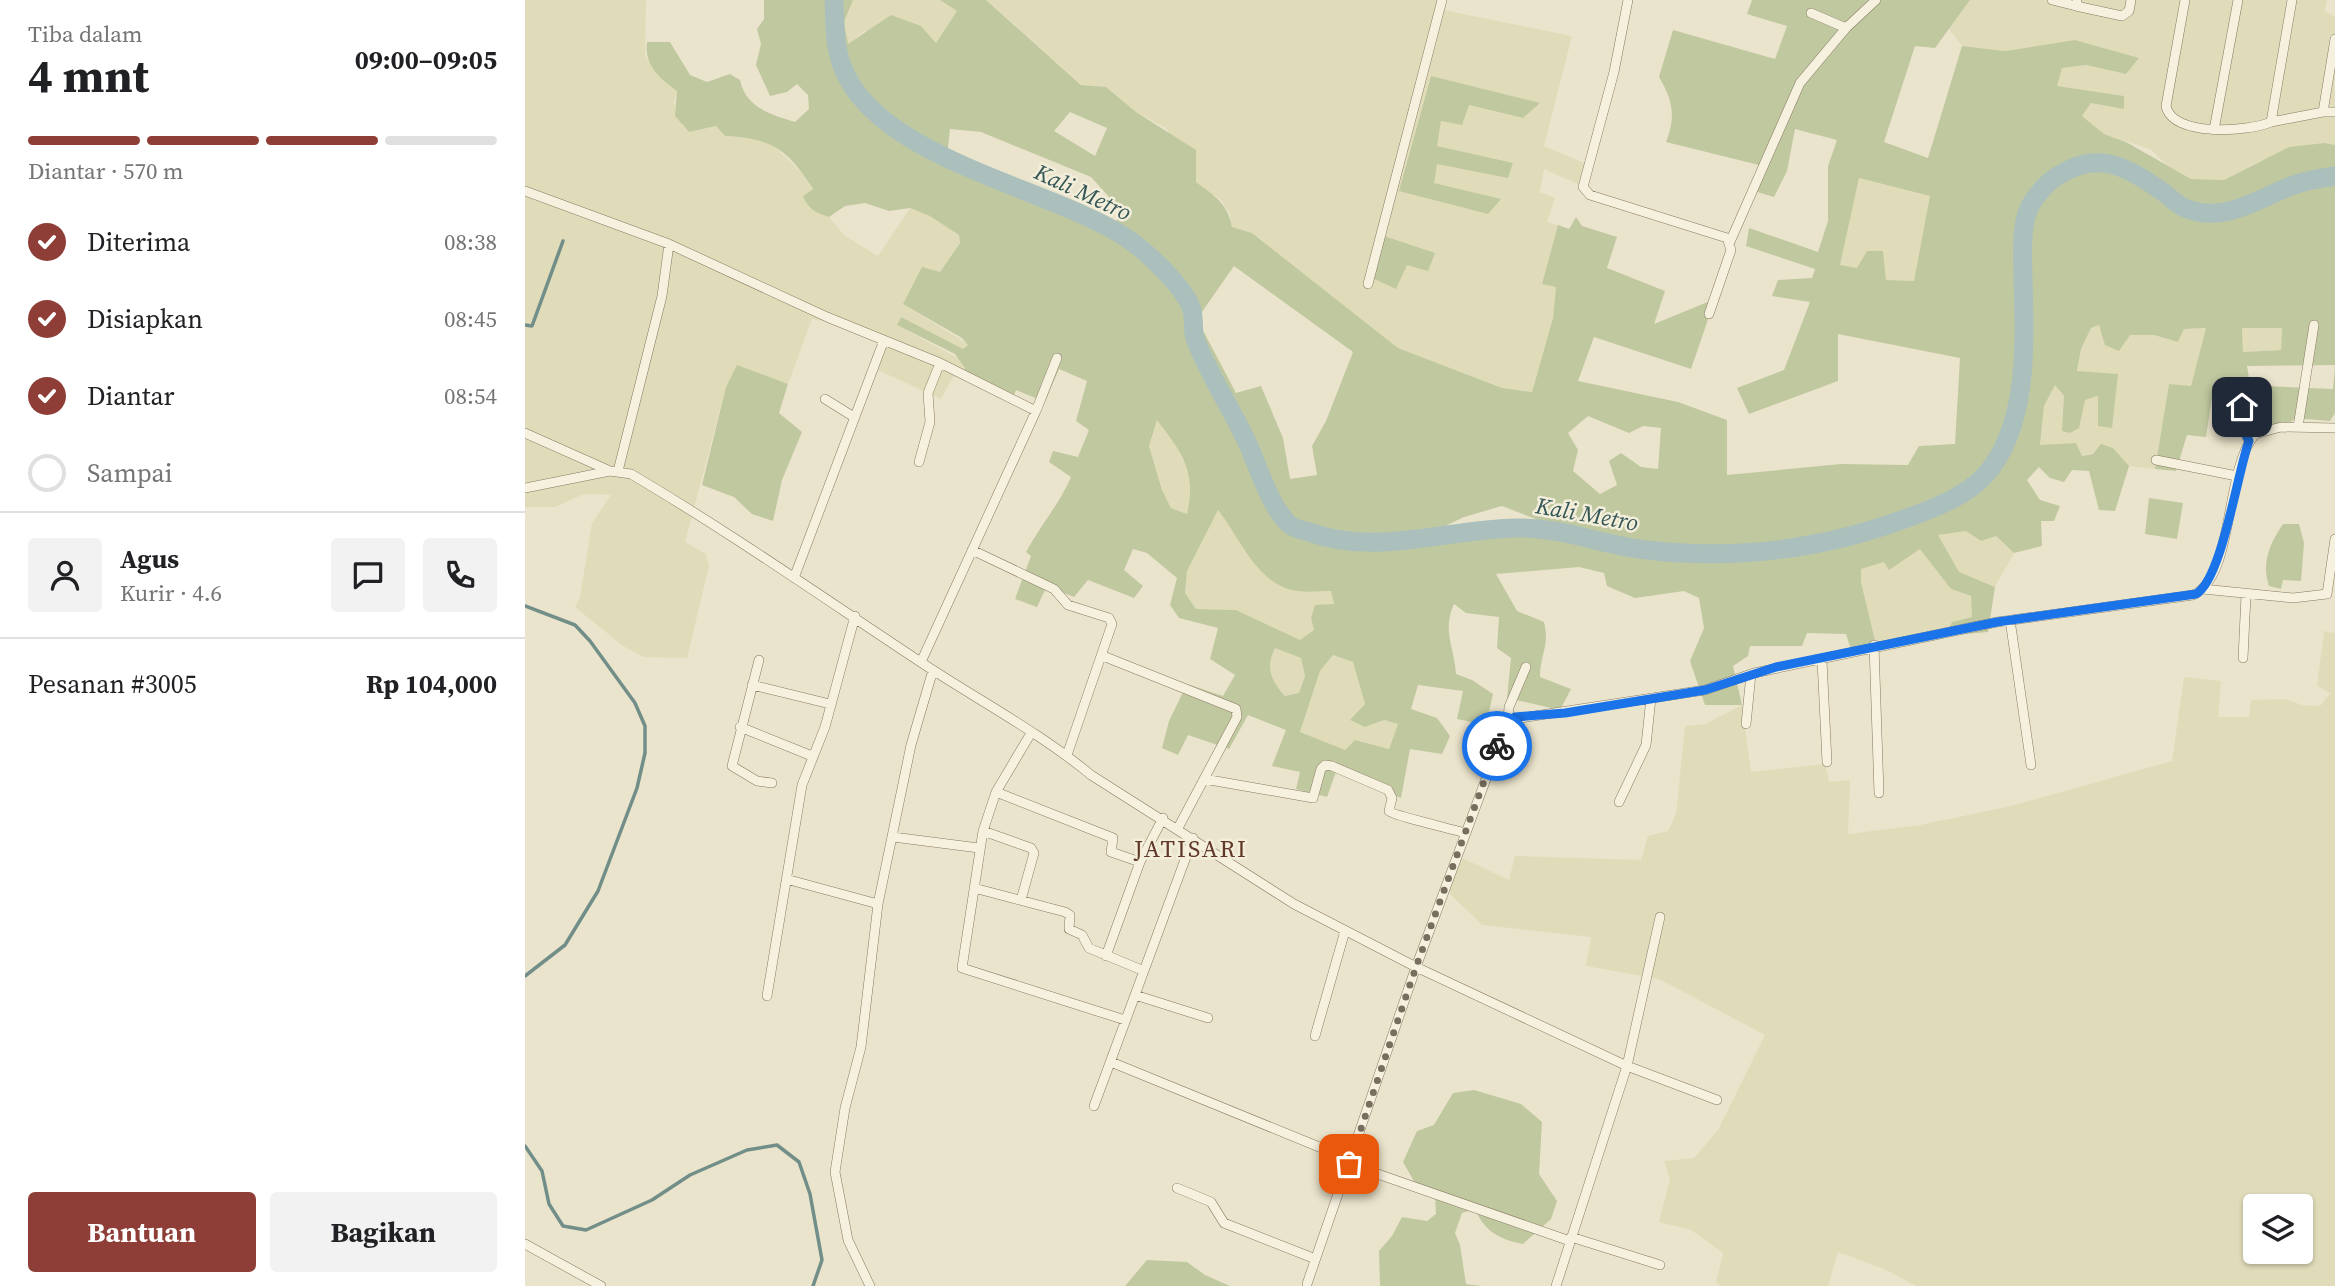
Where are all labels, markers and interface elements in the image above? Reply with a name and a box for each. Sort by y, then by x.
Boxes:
text: Tiba dalam [28,18,143,50]
text: 09:00–09:05 [355,42,497,78]
text: 4 mnt [28,44,149,107]
text: Diantar · 570 m [28,155,184,187]
water label: Kali Metro [1028,155,1137,228]
icon: check [28,223,66,261]
text: Diterima [87,224,190,260]
text: 08:38 [444,226,497,258]
icon: check [28,300,66,338]
text: Disiapkan [87,301,203,337]
text: 08:45 [444,303,497,335]
icon: check [28,377,66,415]
pin [2212,377,2272,437]
text: Diantar [87,378,175,414]
text: 08:54 [444,380,497,412]
icon: home [2223,388,2261,426]
text: Sampai [87,455,173,491]
water label: Kali Metro [1532,489,1641,539]
button: person [28,538,102,612]
button: chat [331,538,405,612]
button: phone [423,538,497,612]
text: Agus [120,541,179,577]
text: Kurir · 4.6 [120,577,222,609]
text: Pesanan #3005 [28,666,197,702]
text: Rp 104,000 [366,666,497,702]
courier [1462,711,1532,781]
icon: bike [1478,727,1516,765]
district label: JATISARI [1133,832,1248,865]
pin [1319,1134,1379,1194]
icon: bag [1330,1145,1368,1183]
button: Bantuan [28,1192,256,1272]
button: Bagikan [270,1192,497,1272]
map controls [2243,1194,2313,1264]
button: layers [2243,1194,2313,1264]

